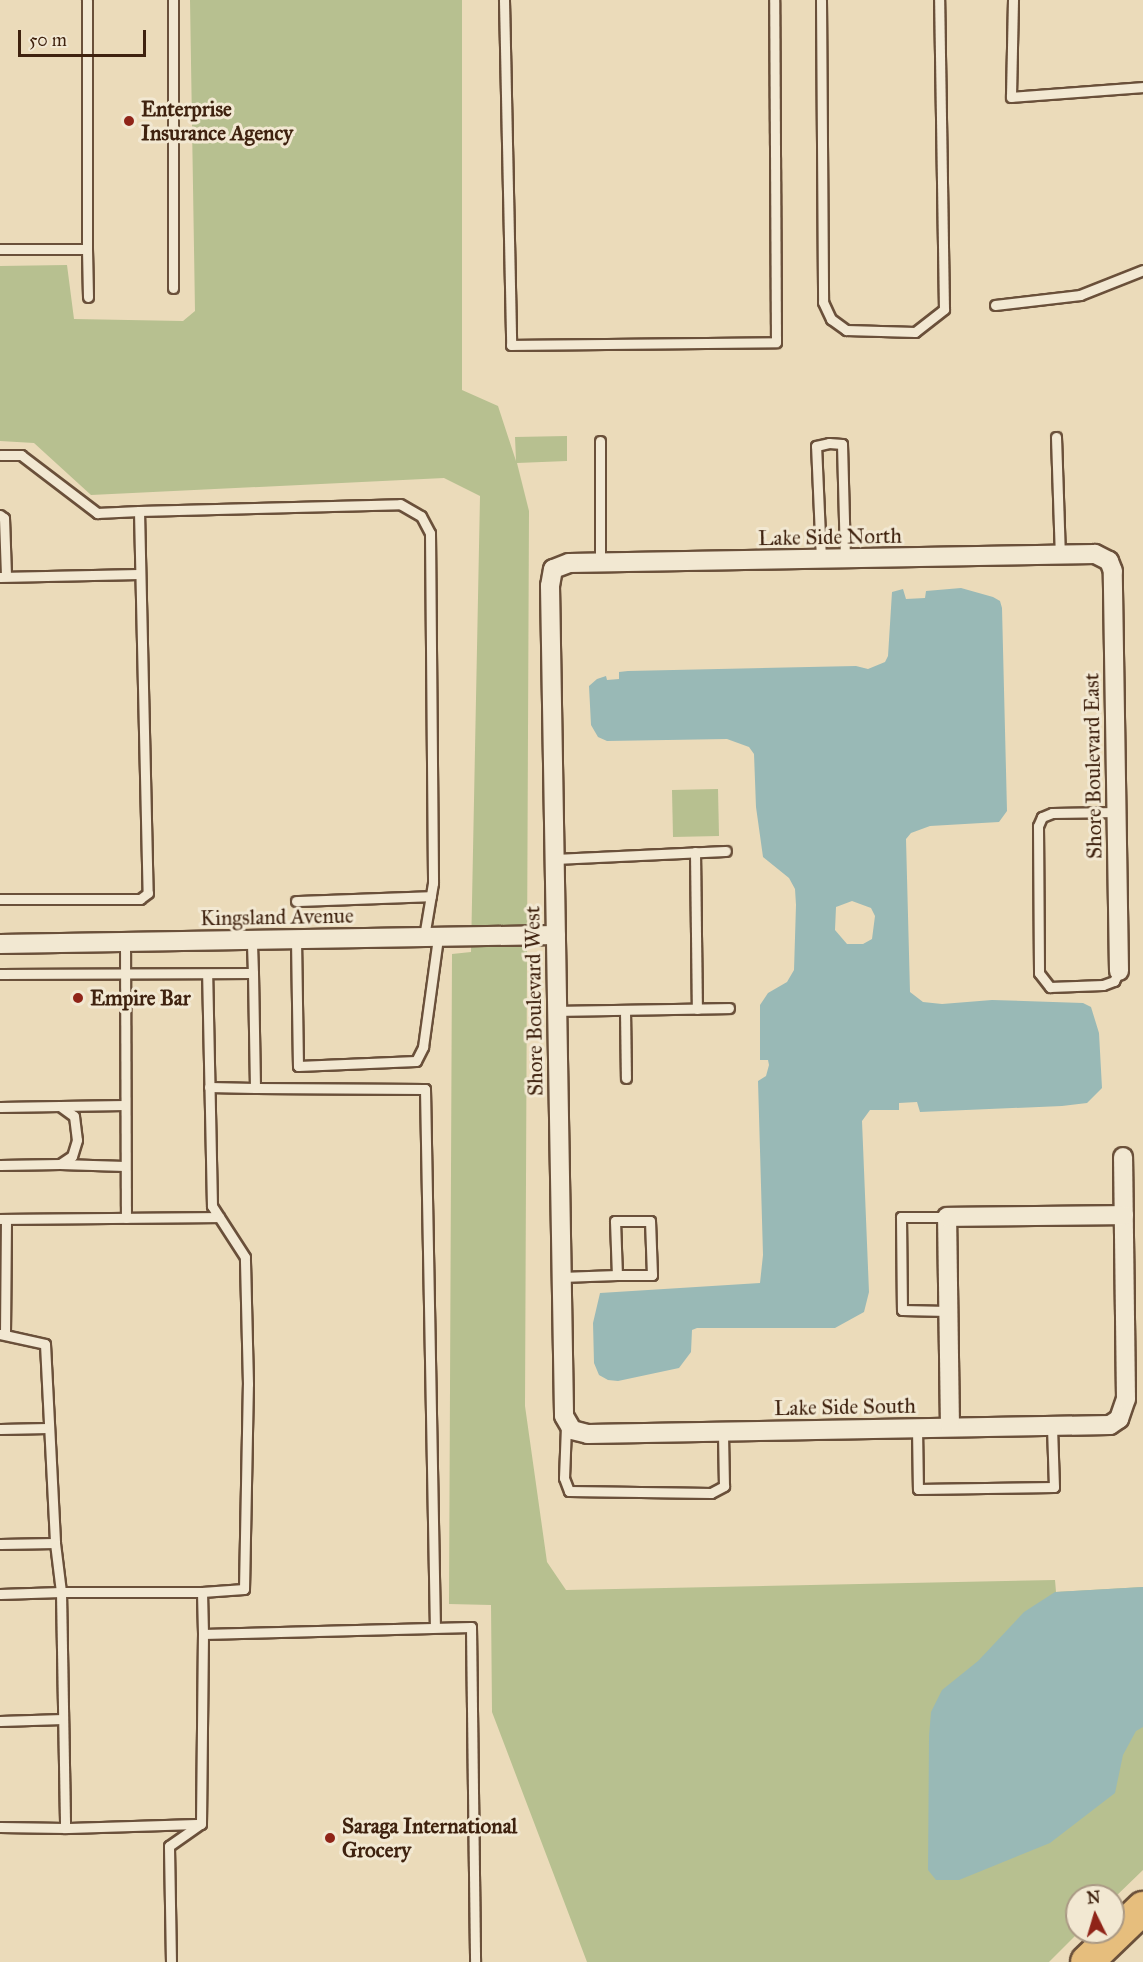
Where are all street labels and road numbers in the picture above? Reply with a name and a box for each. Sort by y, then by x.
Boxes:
street label: Lake Side North [758,523,902,551]
street label: Shore Boulevard East [1079,673,1107,859]
street label: Kingsland Avenue [200,903,354,931]
street label: Shore Boulevard West [520,906,548,1096]
street label: Lake Side South [774,1393,916,1421]

